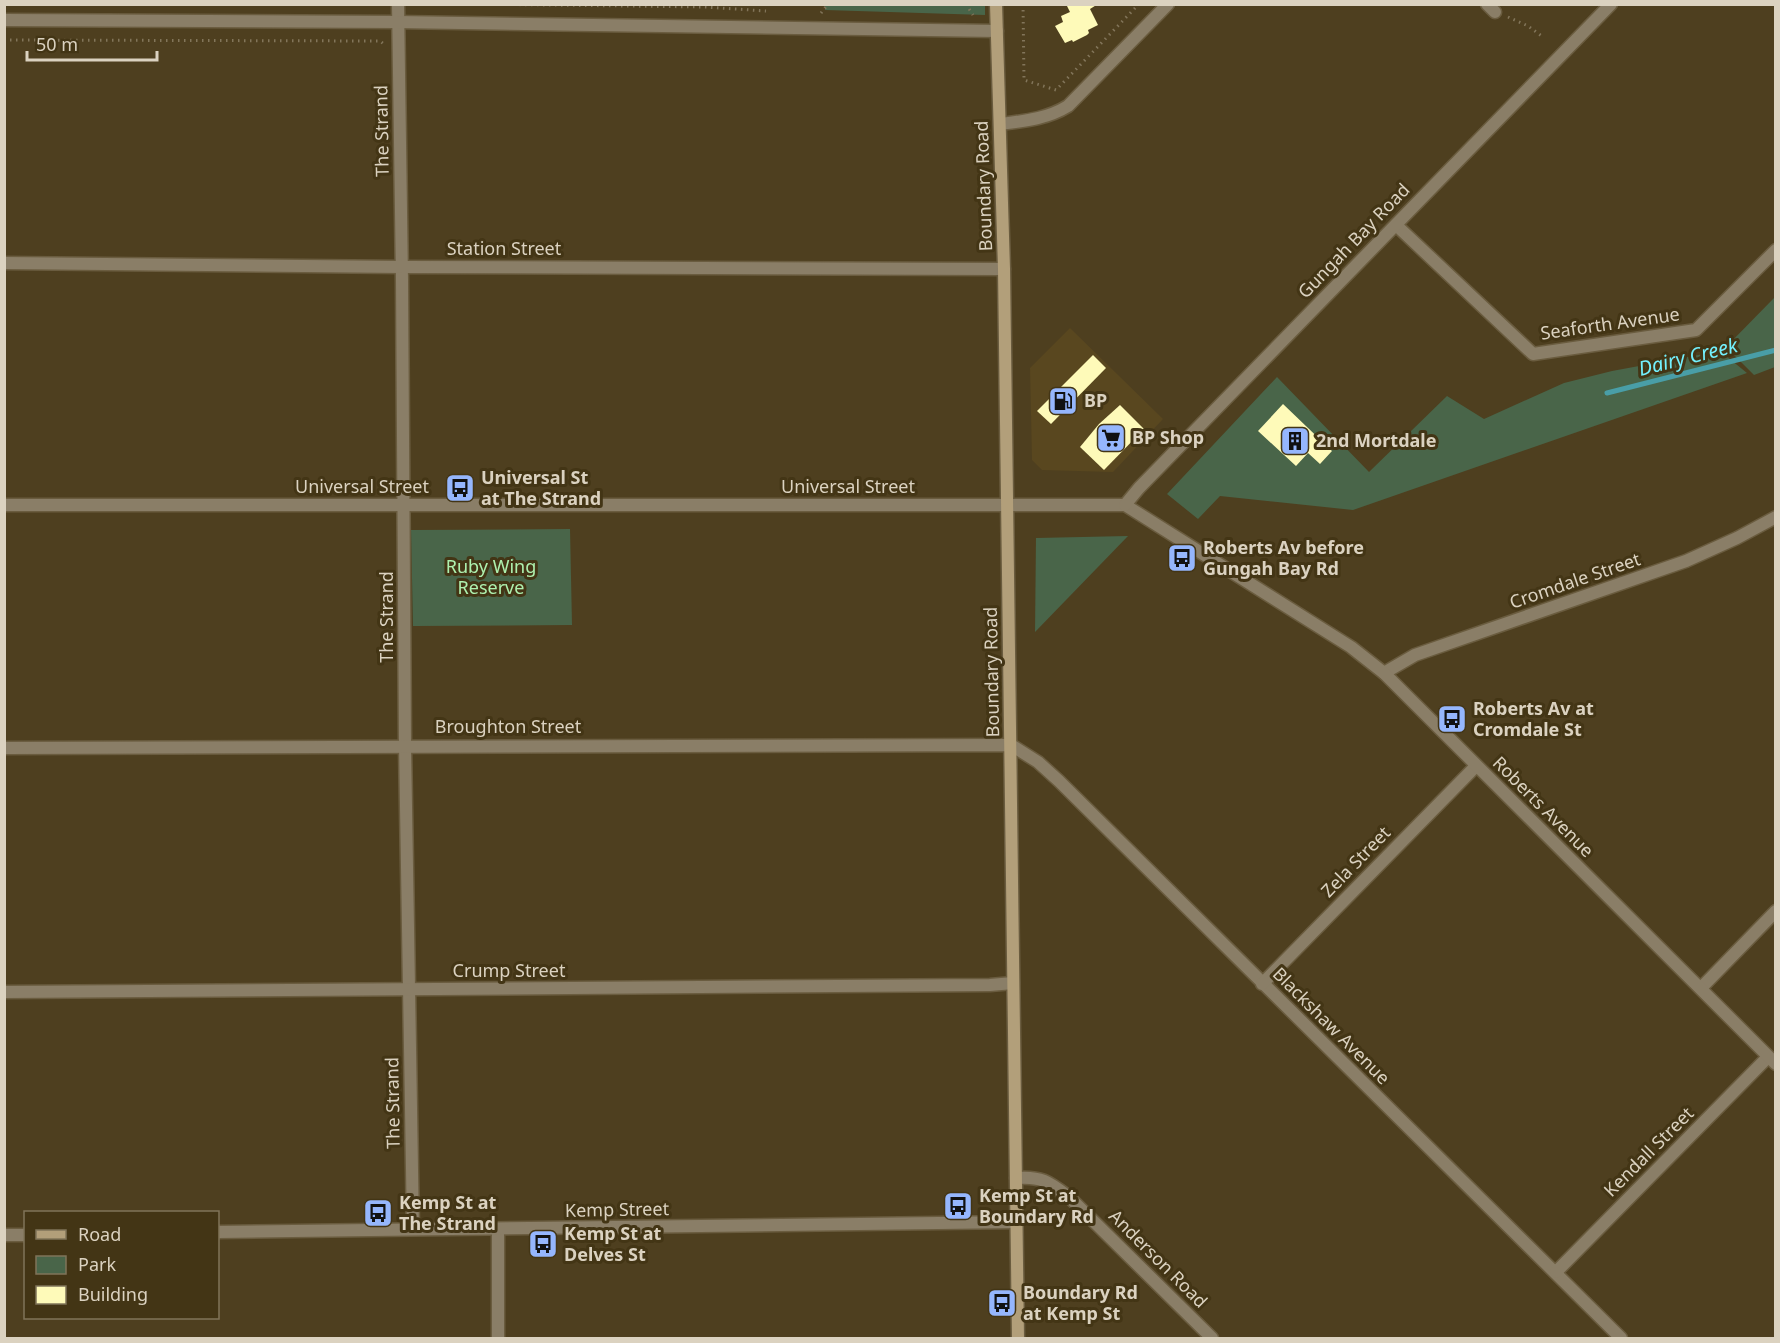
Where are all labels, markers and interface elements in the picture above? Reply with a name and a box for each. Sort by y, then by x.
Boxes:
scale bar [27,24,158,62]
text: 50 m [36,32,78,56]
street label: The Strand [368,85,394,177]
street label: Boundary Road [969,120,997,252]
street label: Gungah Bay Road [1292,178,1414,303]
street label: Station Street [447,236,562,260]
street label: Seaforth Avenue [1539,301,1681,345]
water label: Dairy Creek [1635,331,1741,382]
fuel station icon: BP [1047,385,1079,417]
place label: BP [1084,388,1107,412]
supermarket icon: BP Shop [1095,422,1127,454]
place label: BP Shop [1132,425,1204,449]
building icon: 2nd Mortdale [1279,425,1311,457]
place label: 2nd Mortdale [1316,428,1436,452]
place label: Universal St at The Strand [481,465,601,510]
bus stop icon: Universal St at The Strand [444,472,476,504]
street label: Universal Street [295,474,429,498]
street label: Universal Street [781,474,915,498]
place label: Roberts Av before Gungah Bay Rd [1203,535,1364,580]
bus stop icon: Roberts Av before Gungah Bay Rd [1166,542,1198,574]
street label: Cromdale Street [1506,546,1644,614]
park label: Ruby Wing Reserve [446,554,536,599]
street label: The Strand [374,571,398,663]
street label: Boundary Road [978,607,1004,737]
place label: Roberts Av at Cromdale St [1473,696,1594,741]
bus stop icon: Roberts Av at Cromdale St [1436,703,1468,735]
street label: Broughton Street [435,714,582,738]
street label: Roberts Avenue [1488,751,1599,862]
street label: Zela Street [1315,820,1396,902]
street label: Crump Street [453,958,566,982]
street label: Blackshaw Avenue [1268,961,1396,1089]
street label: The Strand [379,1057,405,1149]
street label: Kendall Street [1598,1101,1699,1201]
place label: Kemp St at Boundary Rd [979,1183,1094,1228]
place label: Kemp St at The Strand [399,1190,496,1235]
bus stop icon: Kemp St at Boundary Rd [942,1190,974,1222]
street label: Kemp Street [565,1196,670,1222]
bus stop icon: Kemp St at The Strand [362,1197,394,1229]
street label: Anderson Road [1104,1204,1213,1313]
legend [24,1211,219,1319]
place label: Kemp St at Delves St [564,1221,661,1266]
text: Road [78,1222,121,1246]
bus stop icon: Kemp St at Delves St [527,1228,559,1260]
text: Park [78,1252,116,1276]
place label: Boundary Rd at Kemp St [1023,1280,1138,1325]
text: Building [78,1282,148,1306]
bus stop icon: Boundary Rd at Kemp St [986,1287,1018,1319]

